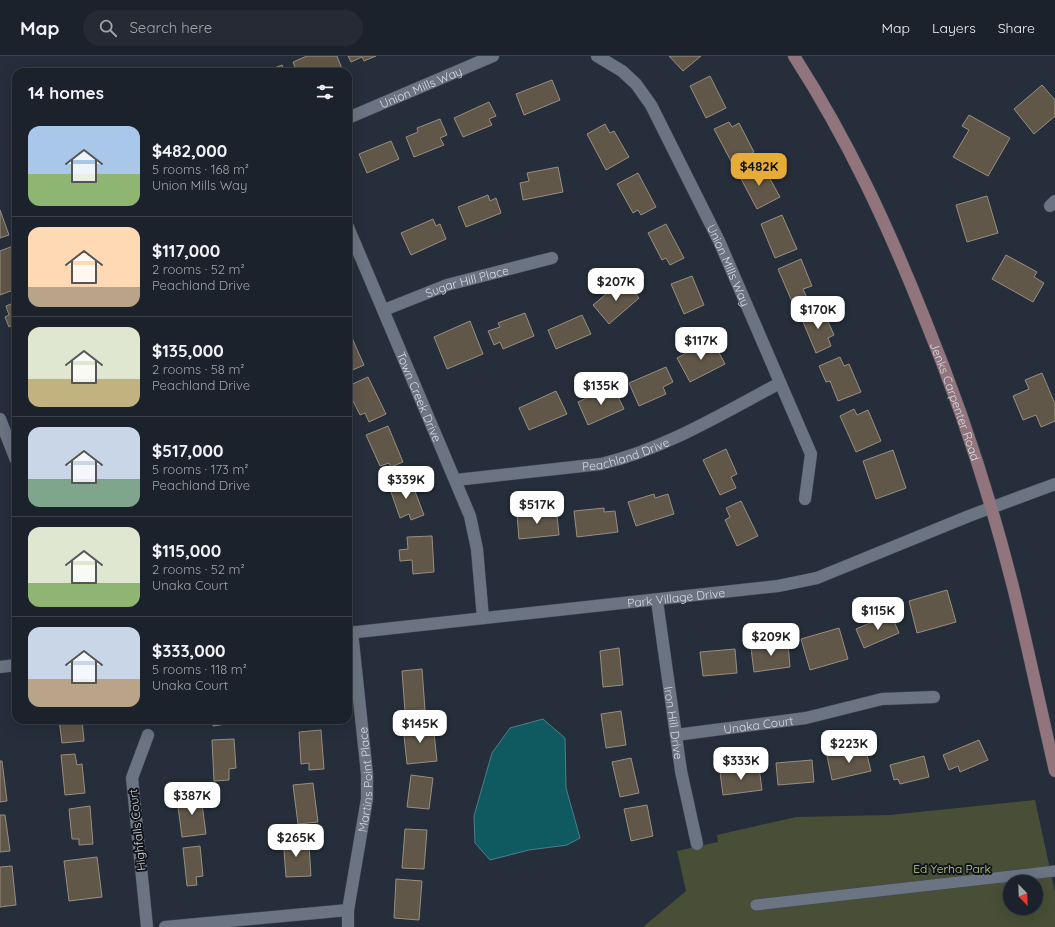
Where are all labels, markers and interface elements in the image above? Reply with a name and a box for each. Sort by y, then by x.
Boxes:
search box [83,10,363,46]
text: Map [20,16,59,40]
icon: search [97,17,119,39]
text: Search here [129,18,212,37]
text: Map [881,19,910,37]
text: Layers [932,19,976,37]
text: Share [998,19,1035,37]
street label: Union Mills Way [377,63,464,111]
icon: filters [314,81,336,103]
text: 14 homes [28,82,104,103]
text: $482,000 [152,140,227,161]
icon: home [60,142,108,190]
pin: $482K [731,153,787,187]
text: $482K [740,158,778,174]
text: 5 rooms · 168 m² [152,161,249,177]
text: Union Mills Way [152,177,247,193]
street label: Union Mills Way [704,221,754,308]
text: $117,000 [152,240,220,261]
icon: home [60,243,108,291]
text: 2 rooms · 52 m² [152,261,245,277]
street label: Sugar Hill Place [423,262,510,300]
pin: $207K [588,268,644,302]
text: $207K [597,273,635,289]
text: Peachland Drive [152,277,250,293]
pin: $170K [790,296,846,330]
text: $170K [800,301,836,317]
pin: $117K [673,327,729,361]
text: $117K [684,332,718,348]
text: $135,000 [152,340,224,361]
street label: Jenks Carpenter Road [927,340,984,462]
icon: home [60,343,108,391]
street label: Town Creek Drive [394,349,445,444]
text: 2 rooms · 58 m² [152,361,244,377]
pin: $135K [573,372,629,406]
text: Peachland Drive [152,377,250,393]
text: $135K [583,377,619,393]
street label: Peachland Drive [581,434,672,474]
text: $517,000 [152,440,223,461]
icon: home [60,443,108,491]
text: 5 rooms · 173 m² [152,461,248,477]
pin: $339K [378,466,434,500]
text: $339K [387,471,425,487]
text: Peachland Drive [152,477,250,493]
pin: $517K [509,491,565,525]
text: $517K [519,496,555,512]
text: $115,000 [152,540,221,561]
icon: home [60,543,108,591]
text: 2 rooms · 52 m² [152,561,245,577]
text: Unaka Court [152,577,228,593]
street label: Park Village Drive [626,584,726,610]
pin: $115K [850,597,906,631]
text: $115K [861,602,895,618]
pin: $209K [743,623,799,657]
text: $209K [751,628,791,644]
text: $333,000 [152,640,226,661]
icon: home [60,643,108,691]
text: 5 rooms · 118 m² [152,661,247,677]
text: Unaka Court [152,677,228,693]
street label: Iron Hill Drive [662,685,687,761]
pin: $145K [392,710,448,744]
street label: Unaka Court [722,712,794,736]
text: $145K [402,715,438,731]
street label: Martins Point Place [354,726,375,833]
pin: $223K [821,730,877,764]
text: $223K [830,735,868,751]
pin: $333K [713,747,769,781]
text: $333K [722,752,760,768]
pin: $387K [164,782,220,816]
text: $387K [173,787,211,803]
street label: Highfalls Court [125,788,149,872]
pin: $265K [268,824,324,858]
text: $265K [277,829,315,845]
park label: Ed Yerha Park [913,861,991,876]
north arrow [1003,875,1043,915]
map controls [1003,875,1043,915]

